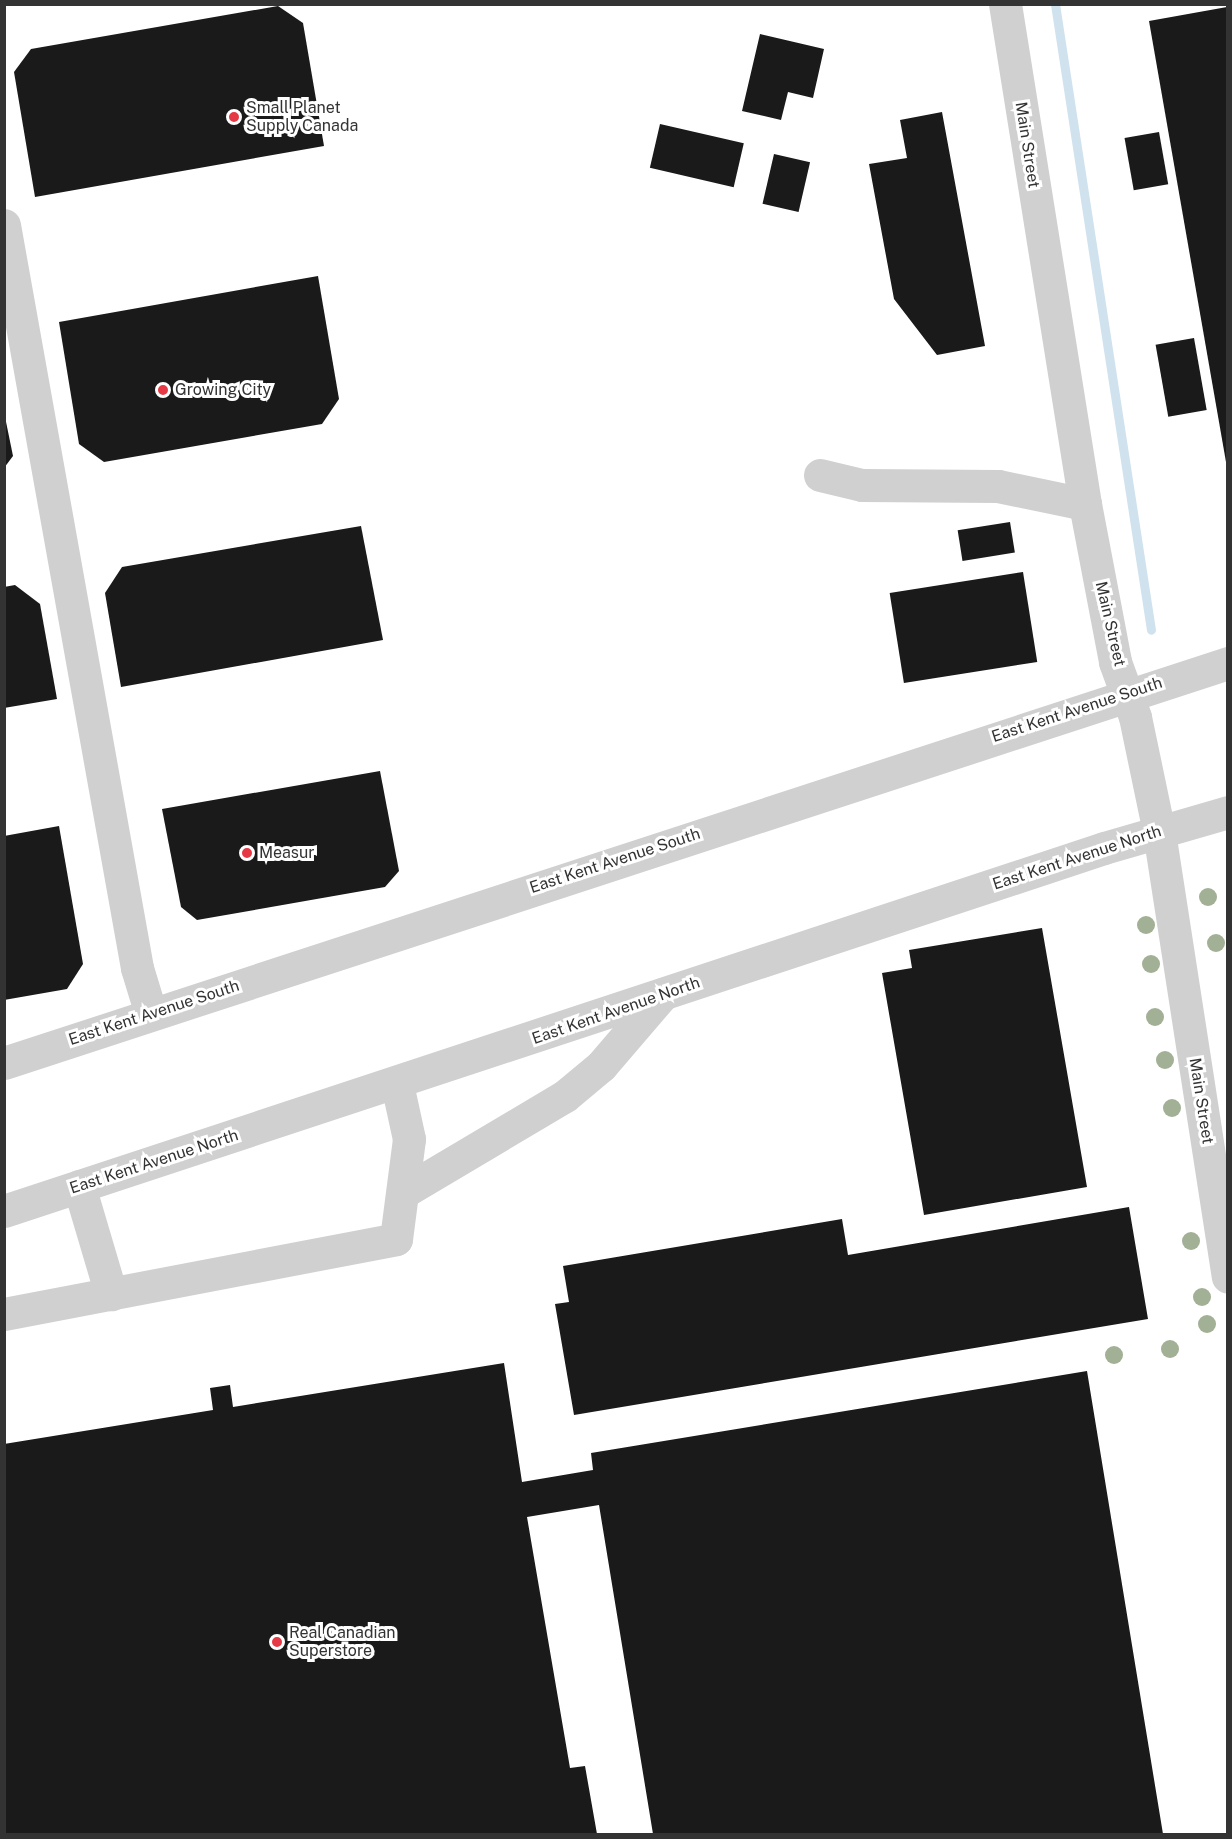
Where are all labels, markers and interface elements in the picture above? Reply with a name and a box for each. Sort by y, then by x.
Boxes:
place label: Small Planet Supply Canada [246,98,358,136]
street label: Main Street [1011,101,1043,189]
marker: Small Planet Supply Canada [227,110,241,124]
place label: Growing City [175,380,271,400]
marker: Growing City [156,383,170,397]
street label: Main Street [1091,580,1129,668]
street label: East Kent Avenue South [989,673,1165,747]
street label: East Kent Avenue North [990,822,1164,894]
street label: East Kent Avenue South [527,824,703,898]
place label: Measur [259,843,315,863]
marker: Measur [240,846,254,860]
street label: East Kent Avenue North [529,973,703,1049]
street label: East Kent Avenue South [66,976,242,1050]
street label: Main Street [1185,1057,1217,1145]
street label: East Kent Avenue North [67,1126,241,1198]
place label: Real Canadian Superstore [289,1623,396,1661]
marker: Real Canadian Superstore [270,1635,284,1649]

